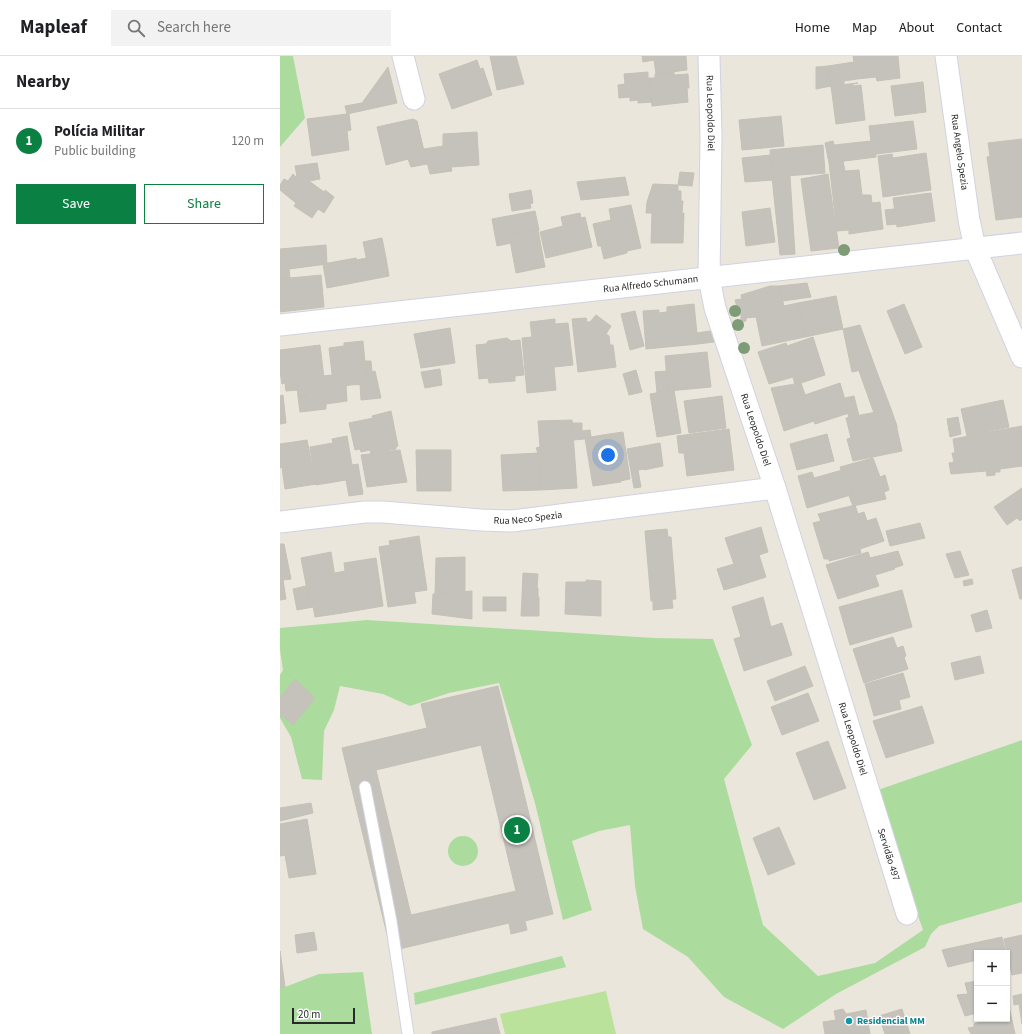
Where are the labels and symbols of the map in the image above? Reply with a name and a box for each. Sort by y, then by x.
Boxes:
street label: Rua Leopoldo Diel [702,75,718,152]
street label: Rua Angelo Spezia [947,113,972,191]
street label: Rua Alfredo Schumann [602,272,699,296]
street label: Rua Leopoldo Diel [737,392,774,468]
your location [598,445,618,465]
street label: Rua Neco Spezia [493,508,563,528]
street label: Rua Leopoldo Diel [835,700,871,778]
pin: 1 [504,815,530,845]
street label: Servidão 497 [874,826,903,882]
scale bar [292,1006,355,1025]
place label: Residencial MM [857,1014,925,1028]
marker: Residencial MM [844,1016,854,1026]

